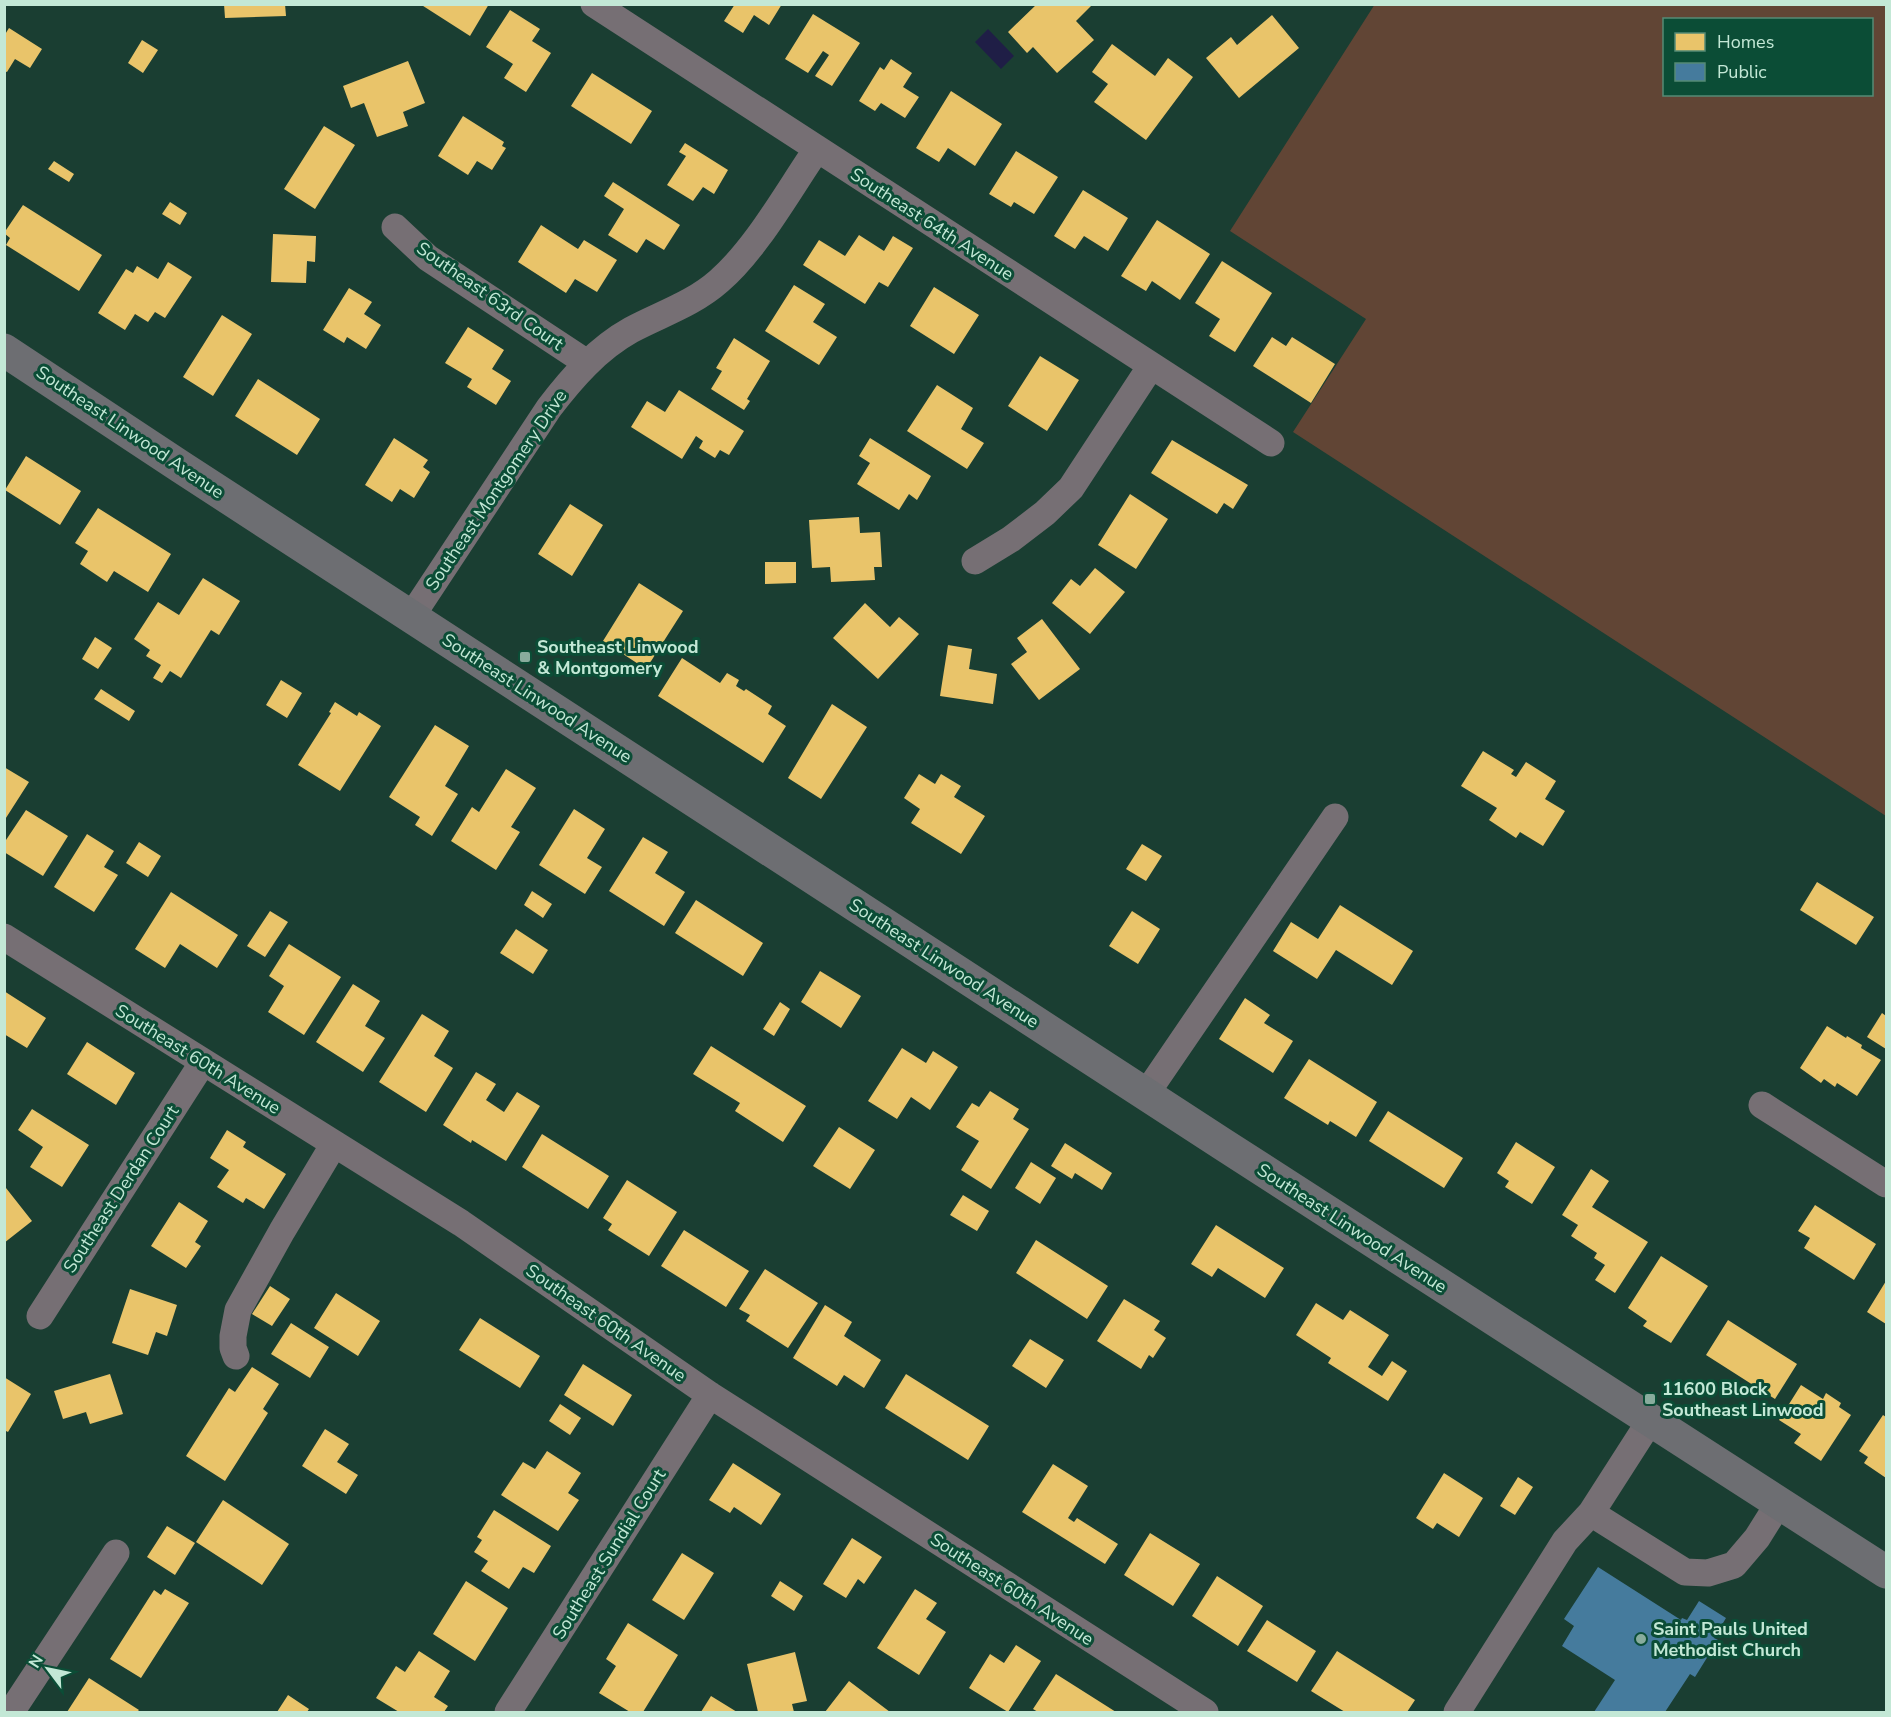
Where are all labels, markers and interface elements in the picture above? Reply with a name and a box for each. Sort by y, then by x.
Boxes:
legend [1663,18,1873,96]
text: Homes [1717,30,1774,54]
text: Public [1717,60,1767,84]
street label: Southeast 64th Avenue [846,162,1018,286]
street label: Southeast 63rd Court [412,236,569,356]
street label: Southeast Linwood Avenue [31,360,229,504]
street label: Southeast Montgomery Drive [420,385,572,595]
street label: Southeast Linwood Avenue [437,628,637,768]
place label: Southeast Linwood & Montgomery [537,635,699,680]
marker: Southeast Linwood & Montgomery [518,650,532,664]
street label: Southeast Linwood Avenue [844,893,1044,1033]
street label: Southeast 60th Avenue [111,998,285,1120]
street label: Southeast Derdan Court [58,1100,185,1277]
street label: Southeast Linwood Avenue [1252,1158,1452,1298]
street label: Southeast 60th Avenue [521,1259,691,1387]
place label: 11600 Block Southeast Linwood [1662,1377,1824,1422]
marker: 11600 Block Southeast Linwood [1643,1392,1657,1406]
street label: Southeast Sundial Court [547,1464,672,1644]
street label: Southeast 60th Avenue [926,1527,1098,1651]
place label: Saint Pauls United Methodist Church [1653,1617,1808,1662]
marker: Saint Pauls United Methodist Church [1634,1632,1648,1646]
north arrow [18,1639,78,1699]
text: N [24,1651,49,1672]

